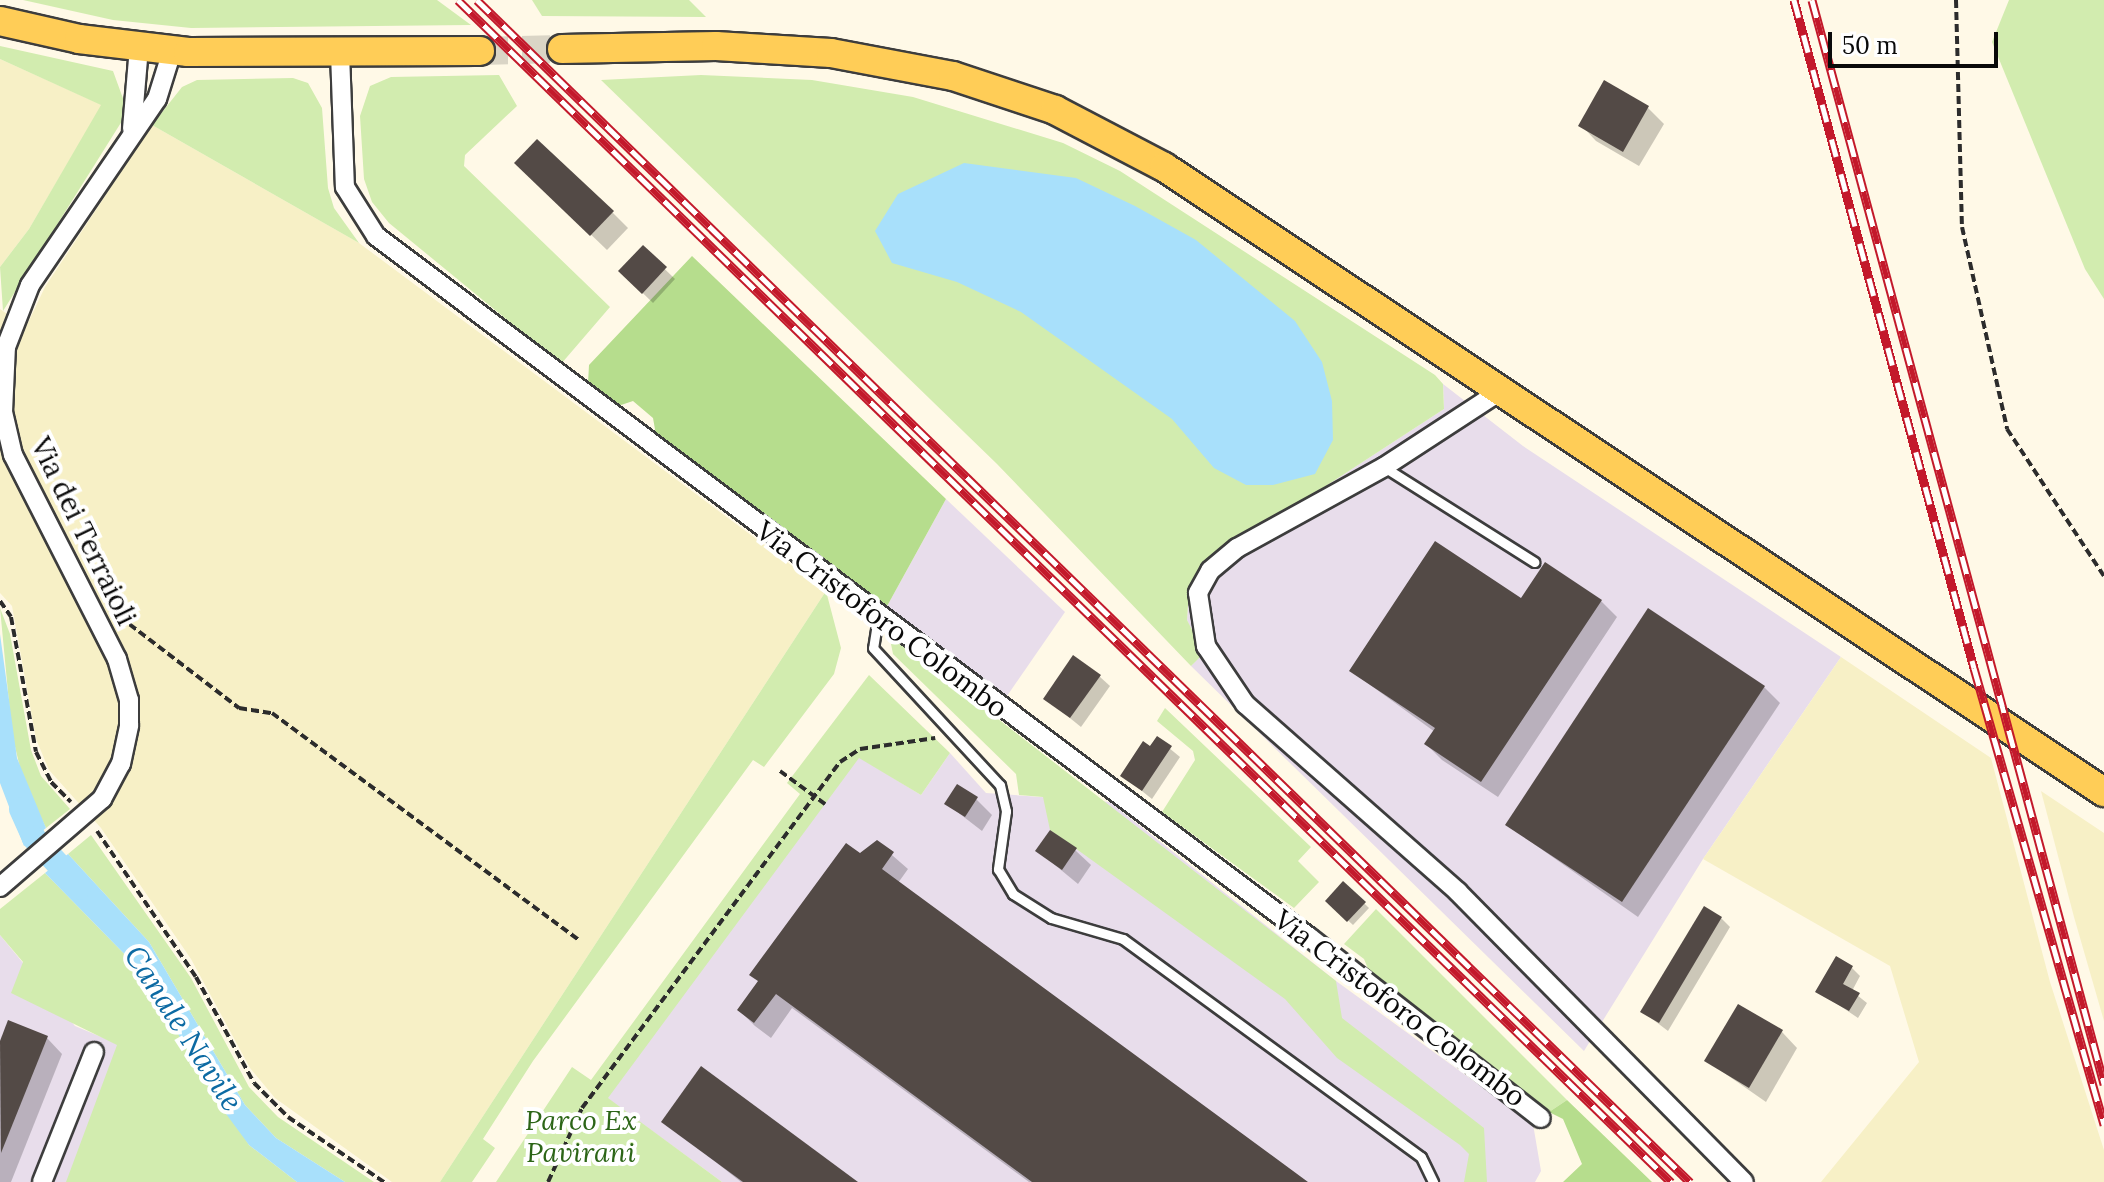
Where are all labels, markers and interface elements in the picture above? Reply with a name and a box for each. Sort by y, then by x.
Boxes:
scale bar [1832,16,2002,66]
text: 50 m [1842,30,1898,61]
street label: Via dei Terraioli [24,432,144,630]
street label: Via Cristoforo Colombo [750,513,1014,725]
street label: Via Cristoforo Colombo [1268,902,1532,1114]
water label: Canale Navile [117,939,251,1117]
park label: Parco Ex Pavirani [525,1103,637,1169]

